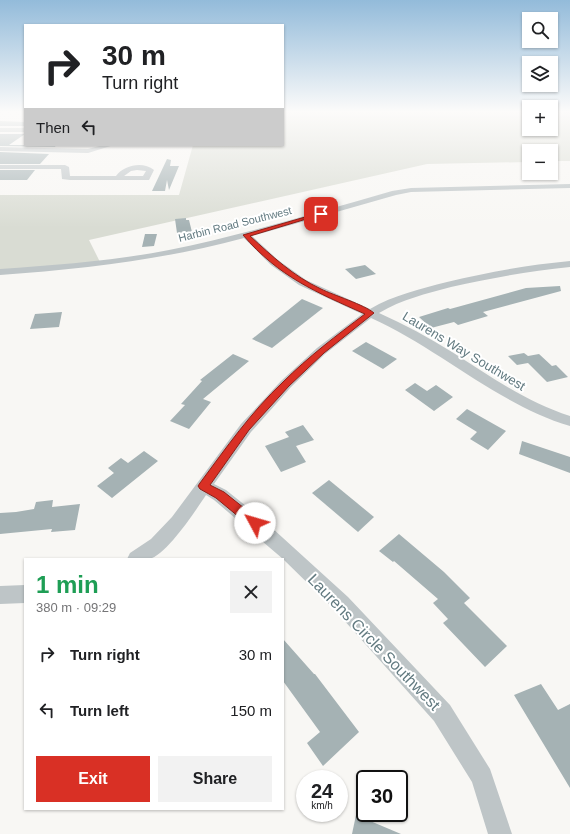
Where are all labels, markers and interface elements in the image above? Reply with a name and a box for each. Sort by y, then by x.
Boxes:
map controls [522,12,558,180]
button: search [522,12,558,48]
icon: right [36,40,88,92]
text: 30 m [102,40,166,71]
button: layers [522,56,558,92]
text: Turn right [102,73,178,93]
button: + [522,100,558,136]
icon: left [78,116,100,138]
text: Then [36,119,70,136]
button: − [522,144,558,180]
pin [304,197,338,231]
icon: arrive [310,203,332,225]
street label: Harbin Road Southwest [177,204,293,244]
street label: Laurens Way Southwest [400,308,528,394]
position arrow [234,502,276,544]
text: 1 min [36,571,99,598]
button: close [230,571,272,613]
street label: Laurens Circle Southwest [305,571,444,714]
text: 380 m · 09:29 [36,600,116,615]
icon: right [36,643,58,665]
text: Turn right [70,646,140,663]
text: 30 m [239,646,272,663]
icon: left [36,699,58,721]
text: Turn left [70,702,129,719]
text: 150 m [230,702,272,719]
button: Exit [36,756,150,802]
button: Share [158,756,272,802]
speed limit sign: 30 [356,770,408,822]
text: 24 [311,780,333,802]
text: km/h [311,800,333,811]

